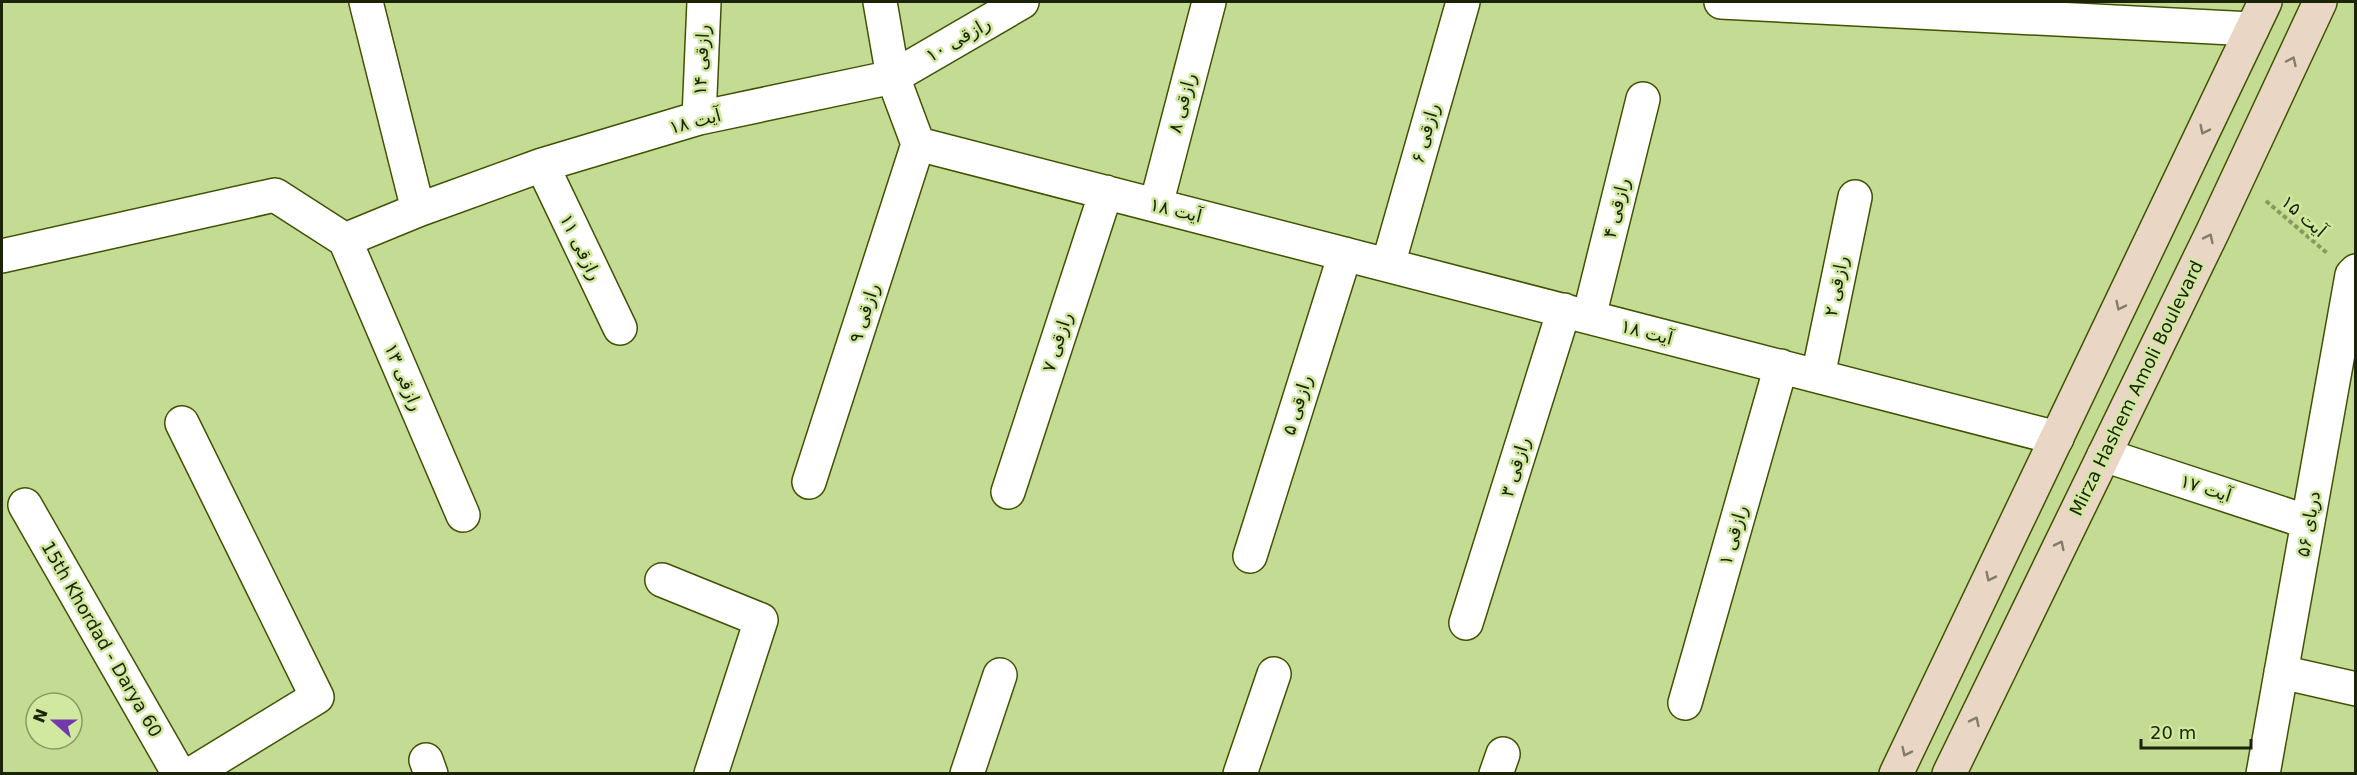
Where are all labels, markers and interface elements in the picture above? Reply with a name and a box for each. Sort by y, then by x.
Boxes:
street label: رازقی ۱۰ [922,12,994,66]
street label: رازقی ۱۴ [689,24,713,96]
one-way arrow [2285,57,2297,68]
street label: رازقی ۸ [1164,71,1200,135]
street label: رازقی ۶ [1406,101,1444,165]
street label: آیت ۱۸ [667,103,724,138]
one-way arrow [2200,124,2211,135]
street label: رازقی ۴ [1598,176,1634,240]
street label: آیت ۱۵ [2277,190,2332,242]
street label: آیت ۱۸ [1148,192,1205,227]
street label: رازقی ۱۱ [556,210,606,284]
one-way arrow [2202,233,2214,244]
street label: رازقی ۲ [1820,254,1852,318]
street label: Mirza Hashem Amoli Boulevard [2065,257,2207,519]
street label: رازقی ۹ [845,281,883,345]
one-way arrow [2115,300,2127,311]
street label: رازقی ۷ [1038,310,1076,374]
street label: آیت ۱۸ [1619,314,1676,349]
street label: رازقی ۱۳ [380,340,428,414]
street label: رازقی ۵ [1278,373,1316,437]
street label: رازقی ۳ [1496,435,1534,499]
street label: آیت ۱۷ [2178,469,2236,506]
street label: دریای ۵۶ [2292,490,2324,558]
street label: رازقی ۱ [1714,503,1752,567]
street label: 15th Khordad - Darya 60 [37,537,167,741]
one-way arrow [2052,541,2064,552]
one-way arrow [1986,570,1998,581]
north arrow [24,691,84,751]
text: N [29,706,52,725]
scale bar [2141,712,2250,750]
one-way arrow [1967,716,1979,727]
text: 20 m [2150,722,2196,743]
one-way arrow [1901,746,1913,757]

